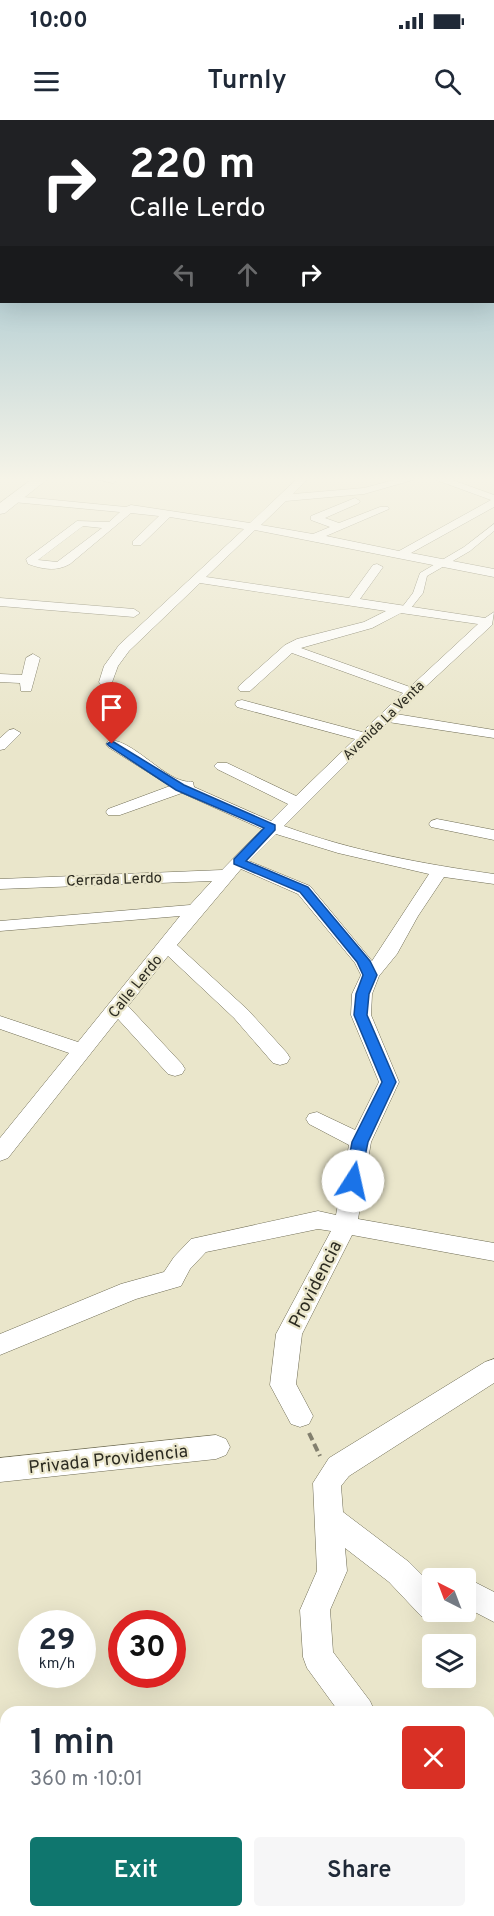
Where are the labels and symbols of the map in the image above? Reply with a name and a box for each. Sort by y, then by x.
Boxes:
street label: Avenida La Venta [340,678,428,764]
pin [86,682,137,744]
street label: Cerrada Lerdo [66,869,162,892]
street label: Calle Lerdo [105,951,167,1022]
position arrow [321,1149,385,1213]
street label: Providencia [285,1237,348,1332]
street label: Privada Providencia [27,1441,189,1480]
north arrow [422,1568,476,1622]
speed limit sign: 30 [108,1610,186,1688]

